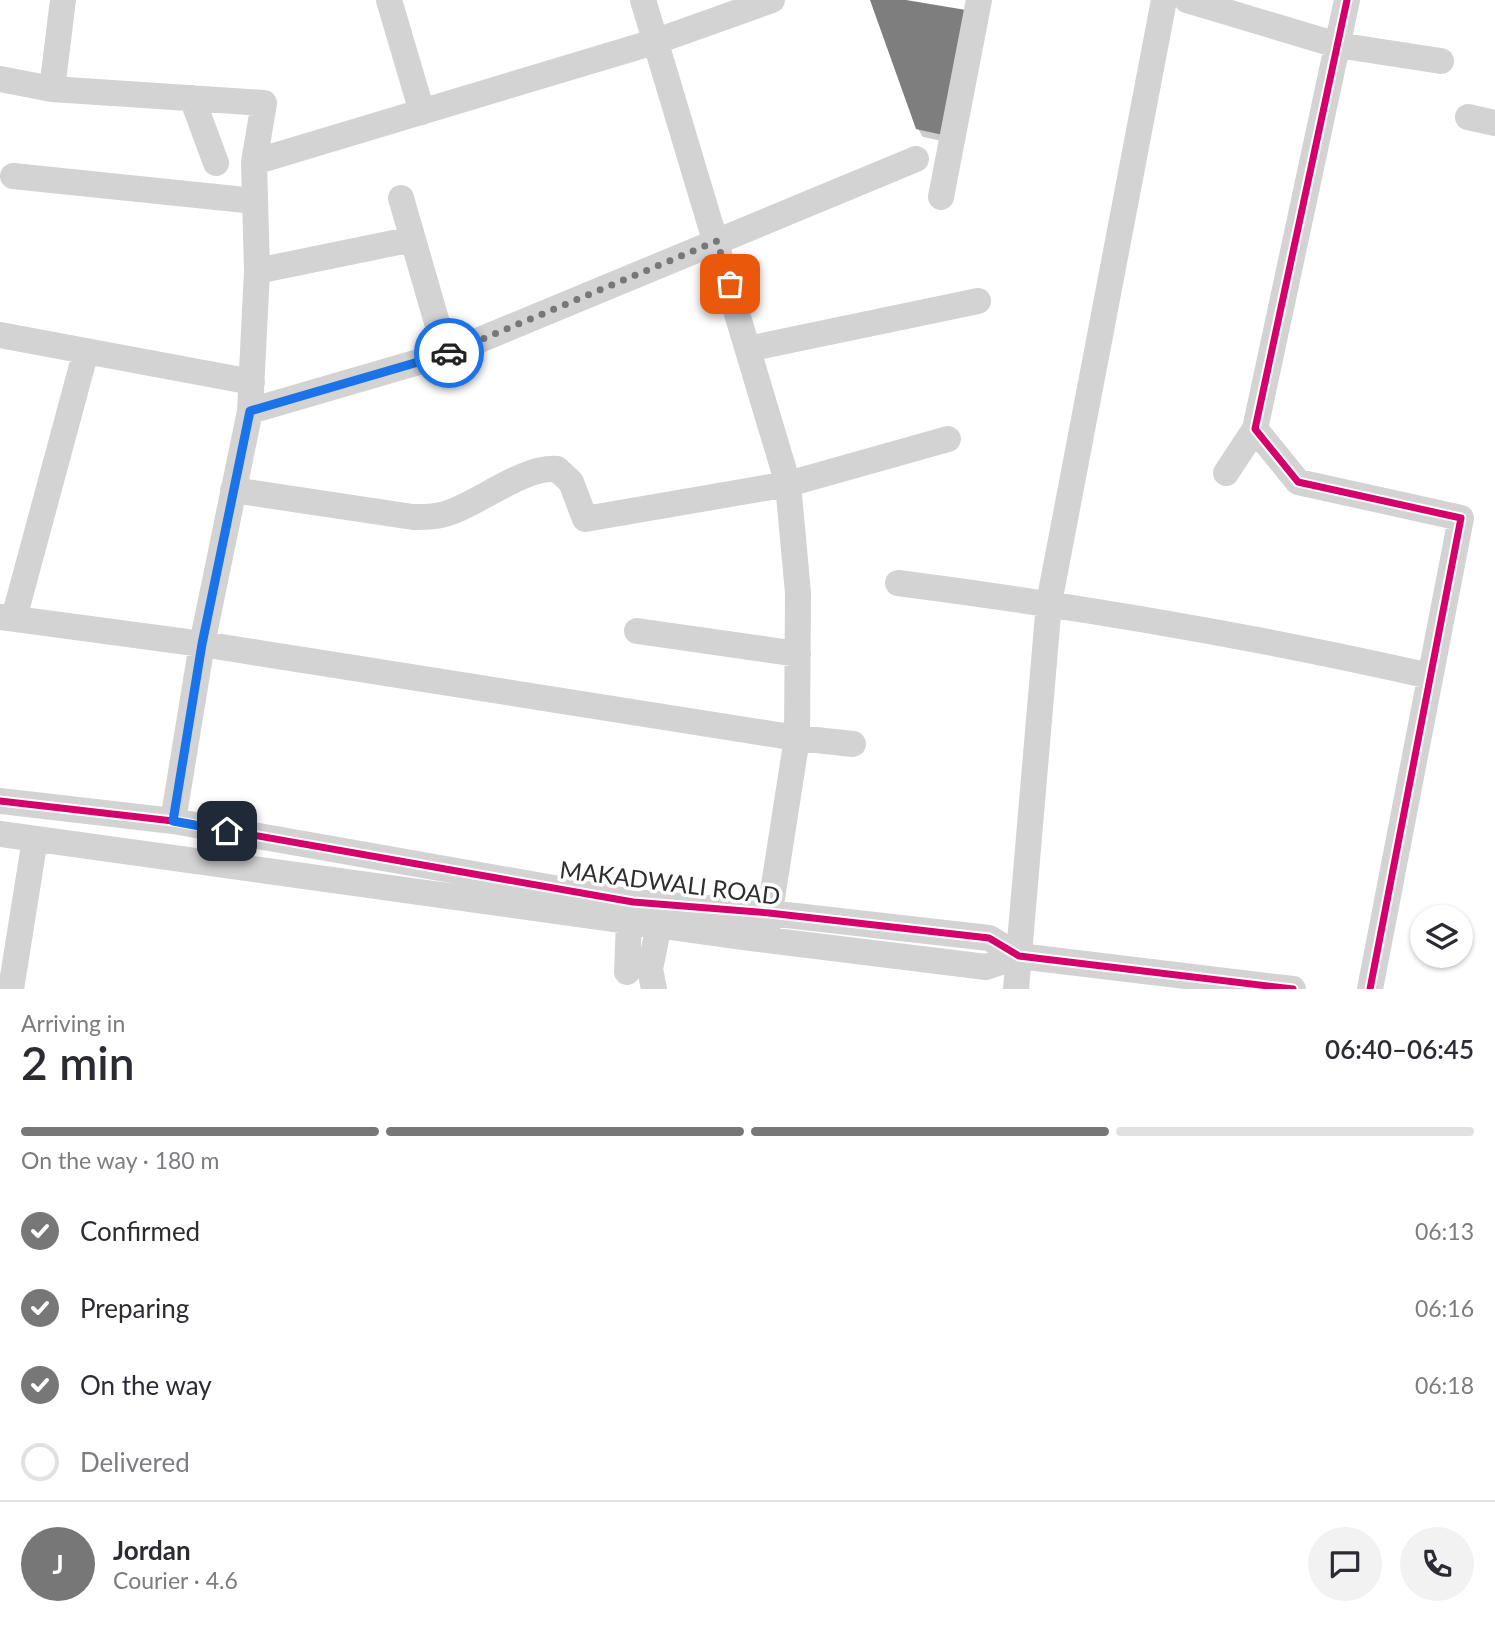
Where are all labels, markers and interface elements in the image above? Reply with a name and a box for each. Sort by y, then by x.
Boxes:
pin [700,254,760,314]
icon: bag [711,265,749,303]
courier [414,318,484,388]
icon: car [430,334,468,372]
pin [197,801,257,861]
icon: home [208,812,246,850]
street label: MAKADWALI ROAD [558,854,782,910]
map controls [1410,905,1473,968]
button: layers [1410,905,1473,968]
text: Arriving in [21,1009,125,1037]
text: 06:40–06:45 [1325,1033,1474,1065]
text: 2 min [21,1035,135,1090]
text: On the way · 180 m [21,1146,220,1174]
icon: check [21,1212,59,1250]
text: Confirmed [80,1215,200,1247]
text: 06:13 [1415,1217,1474,1245]
icon: check [21,1289,59,1327]
text: Preparing [80,1292,189,1324]
text: 06:16 [1415,1294,1474,1322]
icon: check [21,1366,59,1404]
text: On the way [80,1369,212,1401]
text: 06:18 [1415,1371,1474,1399]
text: Delivered [80,1446,190,1478]
button: chat [1308,1527,1382,1601]
button: phone [1400,1527,1474,1601]
text: Jordan [113,1534,191,1566]
text: J [52,1548,64,1580]
text: Courier · 4.6 [113,1566,238,1594]

